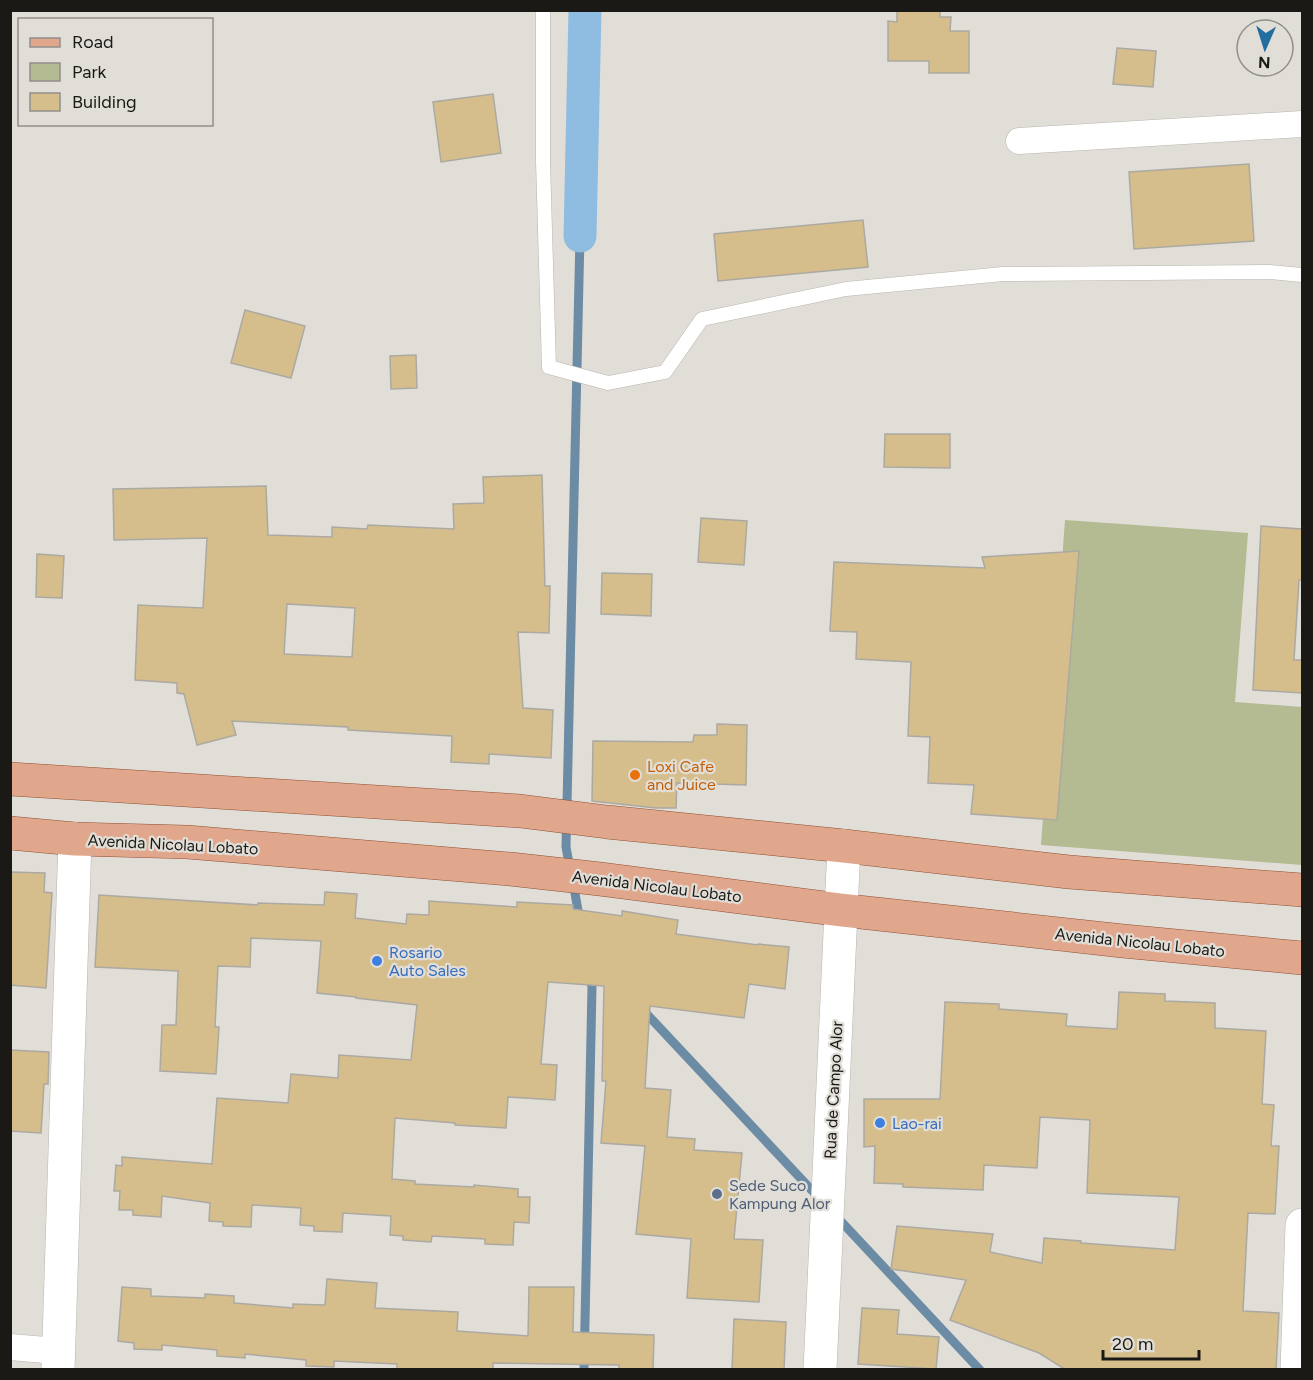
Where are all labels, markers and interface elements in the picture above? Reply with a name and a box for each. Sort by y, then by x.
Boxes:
legend [18,18,213,126]
north arrow [1235,18,1295,78]
text: Road [72,31,113,53]
text: N [1258,53,1271,72]
text: Park [72,61,107,83]
text: Building [72,91,137,113]
place label: Loxi Cafe and Juice [647,757,716,794]
marker: Loxi Cafe and Juice [628,768,642,782]
street label: Avenida Nicolau Lobato [87,831,259,858]
street label: Avenida Nicolau Lobato [571,867,743,906]
street label: Avenida Nicolau Lobato [1054,924,1226,961]
place label: Rosario Auto Sales [389,943,466,980]
marker: Rosario Auto Sales [370,954,384,968]
street label: Rua de Campo Alor [820,1020,847,1160]
place label: Lao-rai [892,1114,942,1133]
marker: Lao-rai [873,1116,887,1130]
place label: Sede Suco Kampung Alor [729,1176,831,1213]
marker: Sede Suco Kampung Alor [710,1187,724,1201]
scale bar [1103,1323,1199,1361]
text: 20 m [1112,1333,1153,1355]

